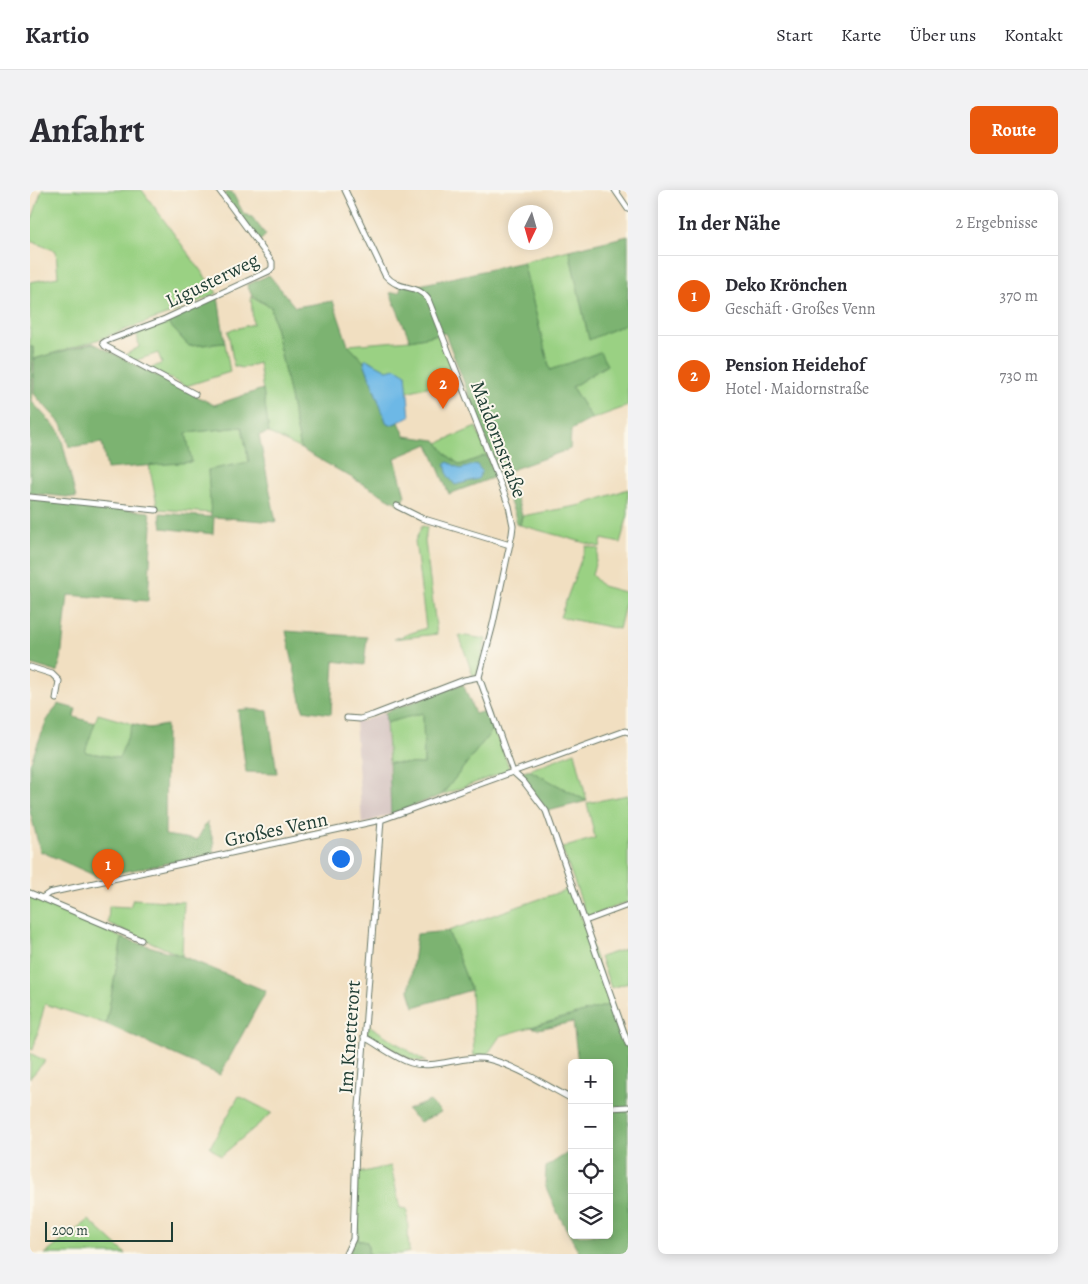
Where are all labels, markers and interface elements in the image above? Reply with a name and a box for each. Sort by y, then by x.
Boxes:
text: Kartio [25,19,89,51]
text: Start [776,23,813,47]
text: Karte [841,23,881,47]
text: Über uns [909,23,976,47]
text: Kontakt [1004,23,1063,47]
text: Anfahrt [30,106,145,154]
button: Route [970,106,1058,154]
north arrow [508,205,553,250]
text: In der Nähe [678,209,780,237]
text: 2 Ergebnisse [956,212,1038,234]
street label: Ligusterweg [161,246,263,315]
text: Deko Krönchen [725,272,848,298]
text: 1 [691,285,697,307]
text: 370 m [1000,285,1038,307]
text: Geschäft · Großes Venn [725,298,875,320]
text: Pension Heidehof [725,352,865,378]
text: 2 [690,365,698,387]
text: 730 m [1000,365,1038,387]
pin: 2 [427,368,459,409]
street label: Maidornstraße [464,377,533,502]
text: Hotel · Maidornstraße [725,378,869,400]
street label: Großes Venn [222,805,330,854]
your location [328,846,354,872]
pin: 1 [92,849,124,890]
street label: Im Knetterort [332,979,367,1095]
map controls [568,1059,613,1239]
button: + [568,1059,613,1104]
button: − [568,1104,613,1149]
button: locate [568,1149,613,1194]
button: layers [568,1194,613,1239]
scale bar [45,1219,172,1242]
text: 200 m [52,1221,88,1240]

